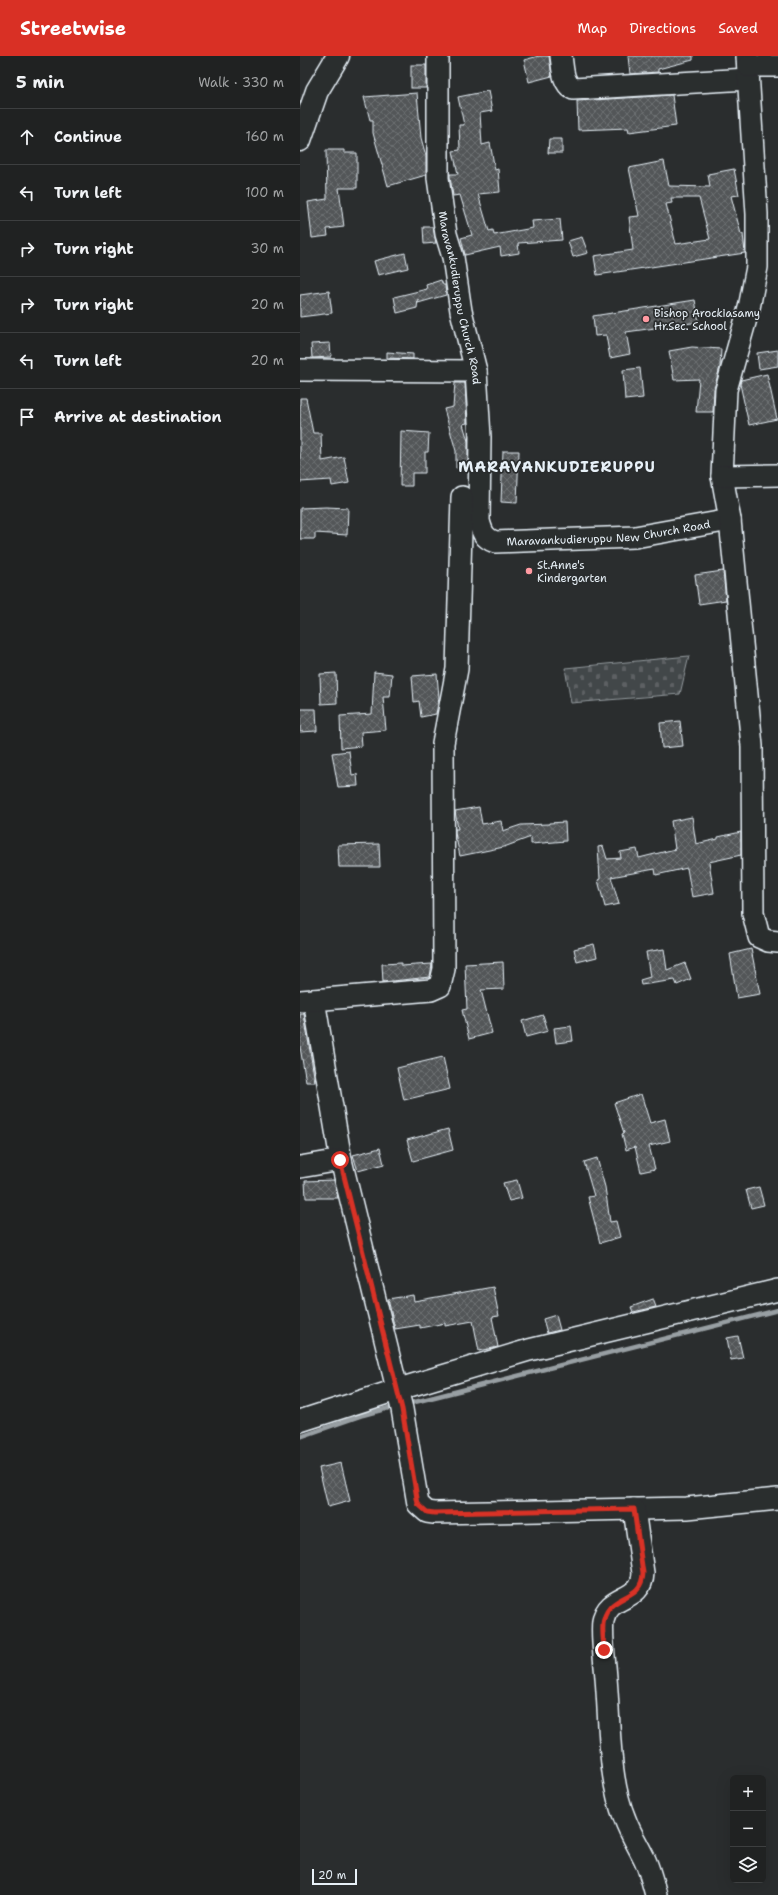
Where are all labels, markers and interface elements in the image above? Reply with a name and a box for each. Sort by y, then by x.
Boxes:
text: Streetwise [20,16,126,41]
text: Map [578,19,608,37]
text: Directions [630,19,696,37]
text: Saved [718,19,758,37]
text: 5 min [16,71,64,93]
text: Walk · 330 m [198,74,284,91]
icon: ahead [16,126,38,148]
text: Continue [54,127,122,147]
text: 160 m [246,128,284,145]
icon: left [16,182,38,204]
text: Turn left [54,183,122,203]
text: 100 m [245,184,284,201]
street label: Maravankudieruppu Church Road [435,210,484,385]
icon: right [16,238,38,260]
text: Turn right [54,239,134,259]
text: 30 m [250,240,284,257]
icon: right [16,294,38,316]
text: Turn right [54,295,134,315]
text: 20 m [251,296,284,313]
place label: Bishop Arockiasamy Hr.Sec. School [654,306,760,334]
marker: Bishop Arockiasamy Hr.Sec. School [641,314,651,324]
icon: left [16,350,38,372]
text: Turn left [54,351,122,371]
text: 20 m [251,352,284,369]
icon: arrive [16,406,38,428]
text: Arrive at destination [54,407,222,427]
district label: MARAVANKUDIERUPPU [458,457,656,477]
street label: Maravankudieruppu New Church Road [506,516,711,549]
place label: St.Anne's Kindergarten [537,558,607,586]
marker: St.Anne's Kindergarten [524,566,534,576]
route start [331,1151,349,1169]
route end [595,1641,613,1659]
map controls [730,1775,766,1883]
button: + [730,1775,766,1811]
button: − [730,1811,766,1847]
button: layers [730,1847,766,1883]
scale bar [312,1867,357,1886]
text: 20 m [318,1868,346,1883]

